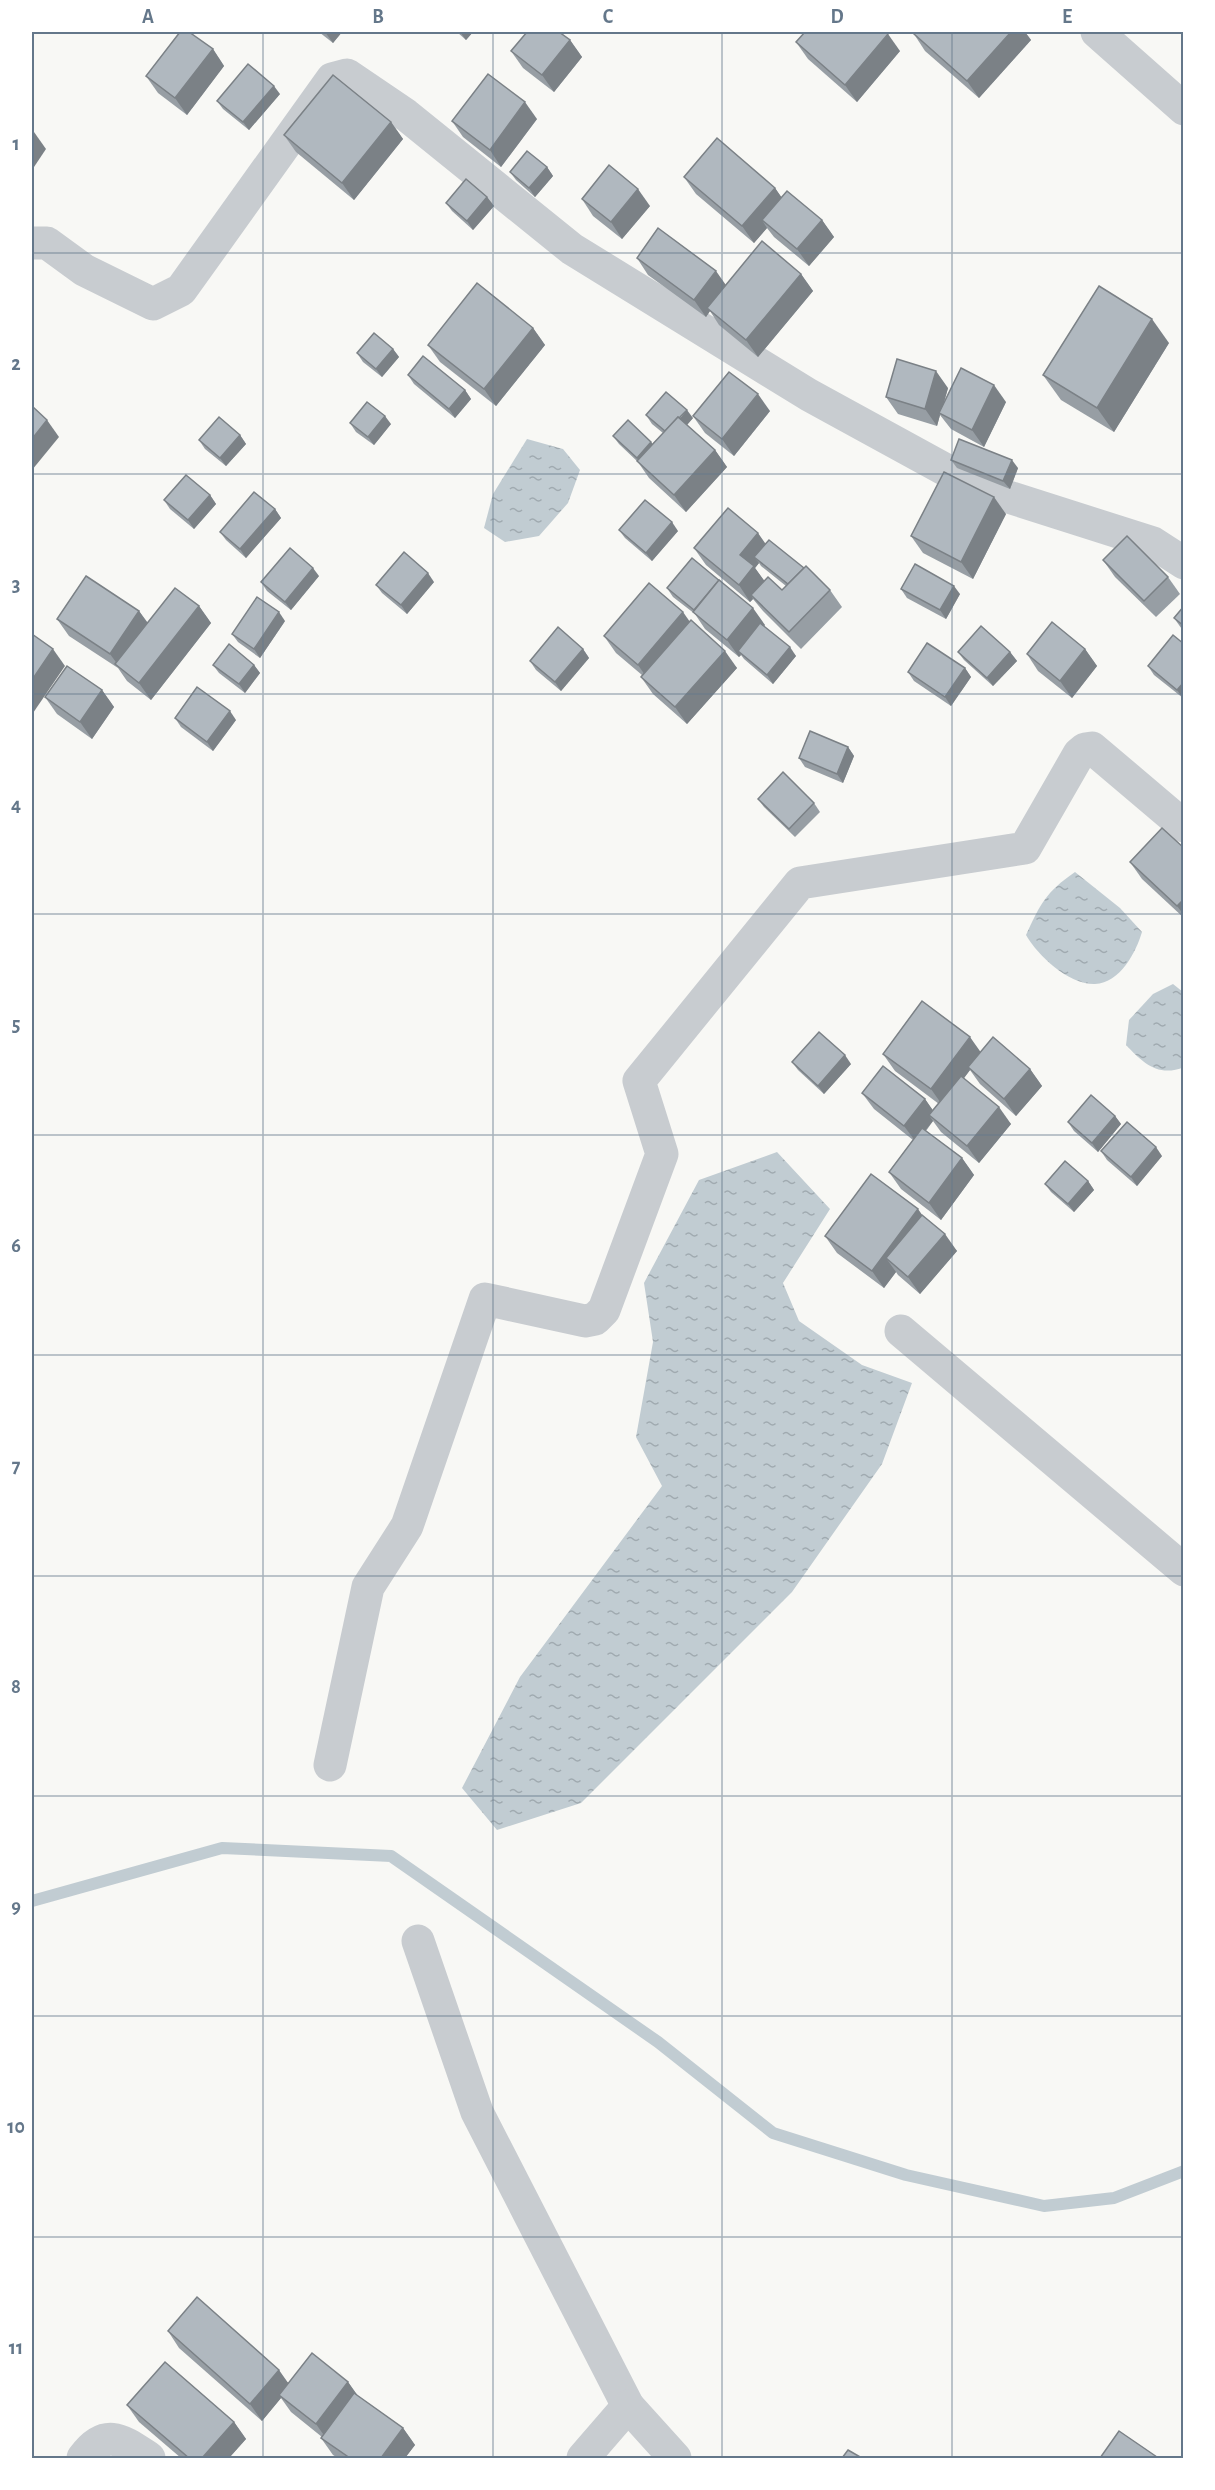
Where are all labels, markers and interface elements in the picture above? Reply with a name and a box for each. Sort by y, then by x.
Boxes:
text: A [142,7,154,27]
text: B [372,7,384,27]
text: C [603,7,614,27]
text: D [830,7,844,27]
text: E [1062,7,1072,27]
text: 1 [12,134,20,154]
text: 2 [11,354,21,374]
text: 3 [12,575,20,595]
text: 4 [11,795,21,815]
text: 5 [12,1015,20,1035]
text: 6 [11,1236,21,1256]
text: 7 [12,1456,21,1476]
text: 8 [11,1677,21,1697]
text: 9 [11,1897,21,1917]
text: 10 [7,2117,25,2137]
text: 11 [9,2338,23,2358]

